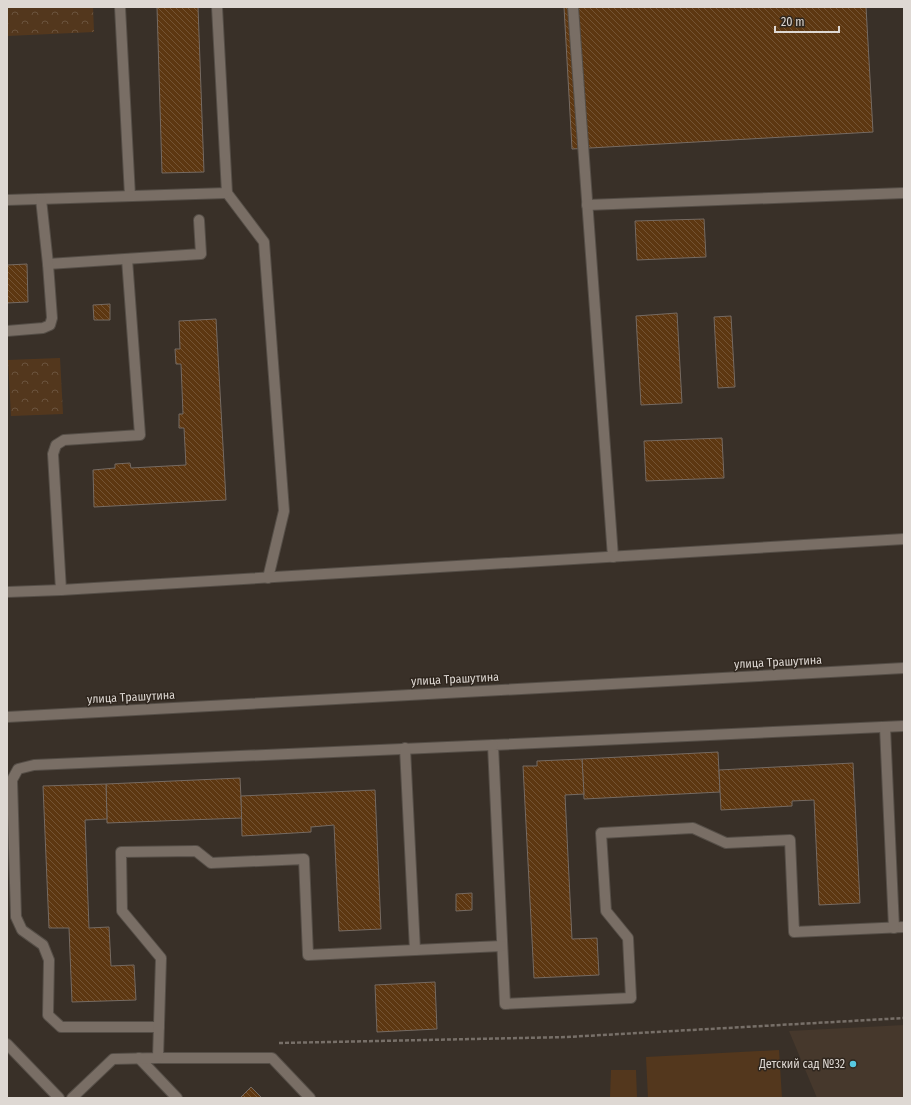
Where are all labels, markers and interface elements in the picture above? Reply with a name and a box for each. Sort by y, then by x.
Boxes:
scale bar [775,8,839,34]
text: 20 m [781,15,805,29]
street label: улица Трашутина [734,653,822,671]
street label: улица Трашутина [411,670,499,688]
street label: улица Трашутина [87,688,175,706]
place label: Детский сад №32 [758,1057,845,1071]
marker: Детский сад №32 [848,1059,858,1069]

